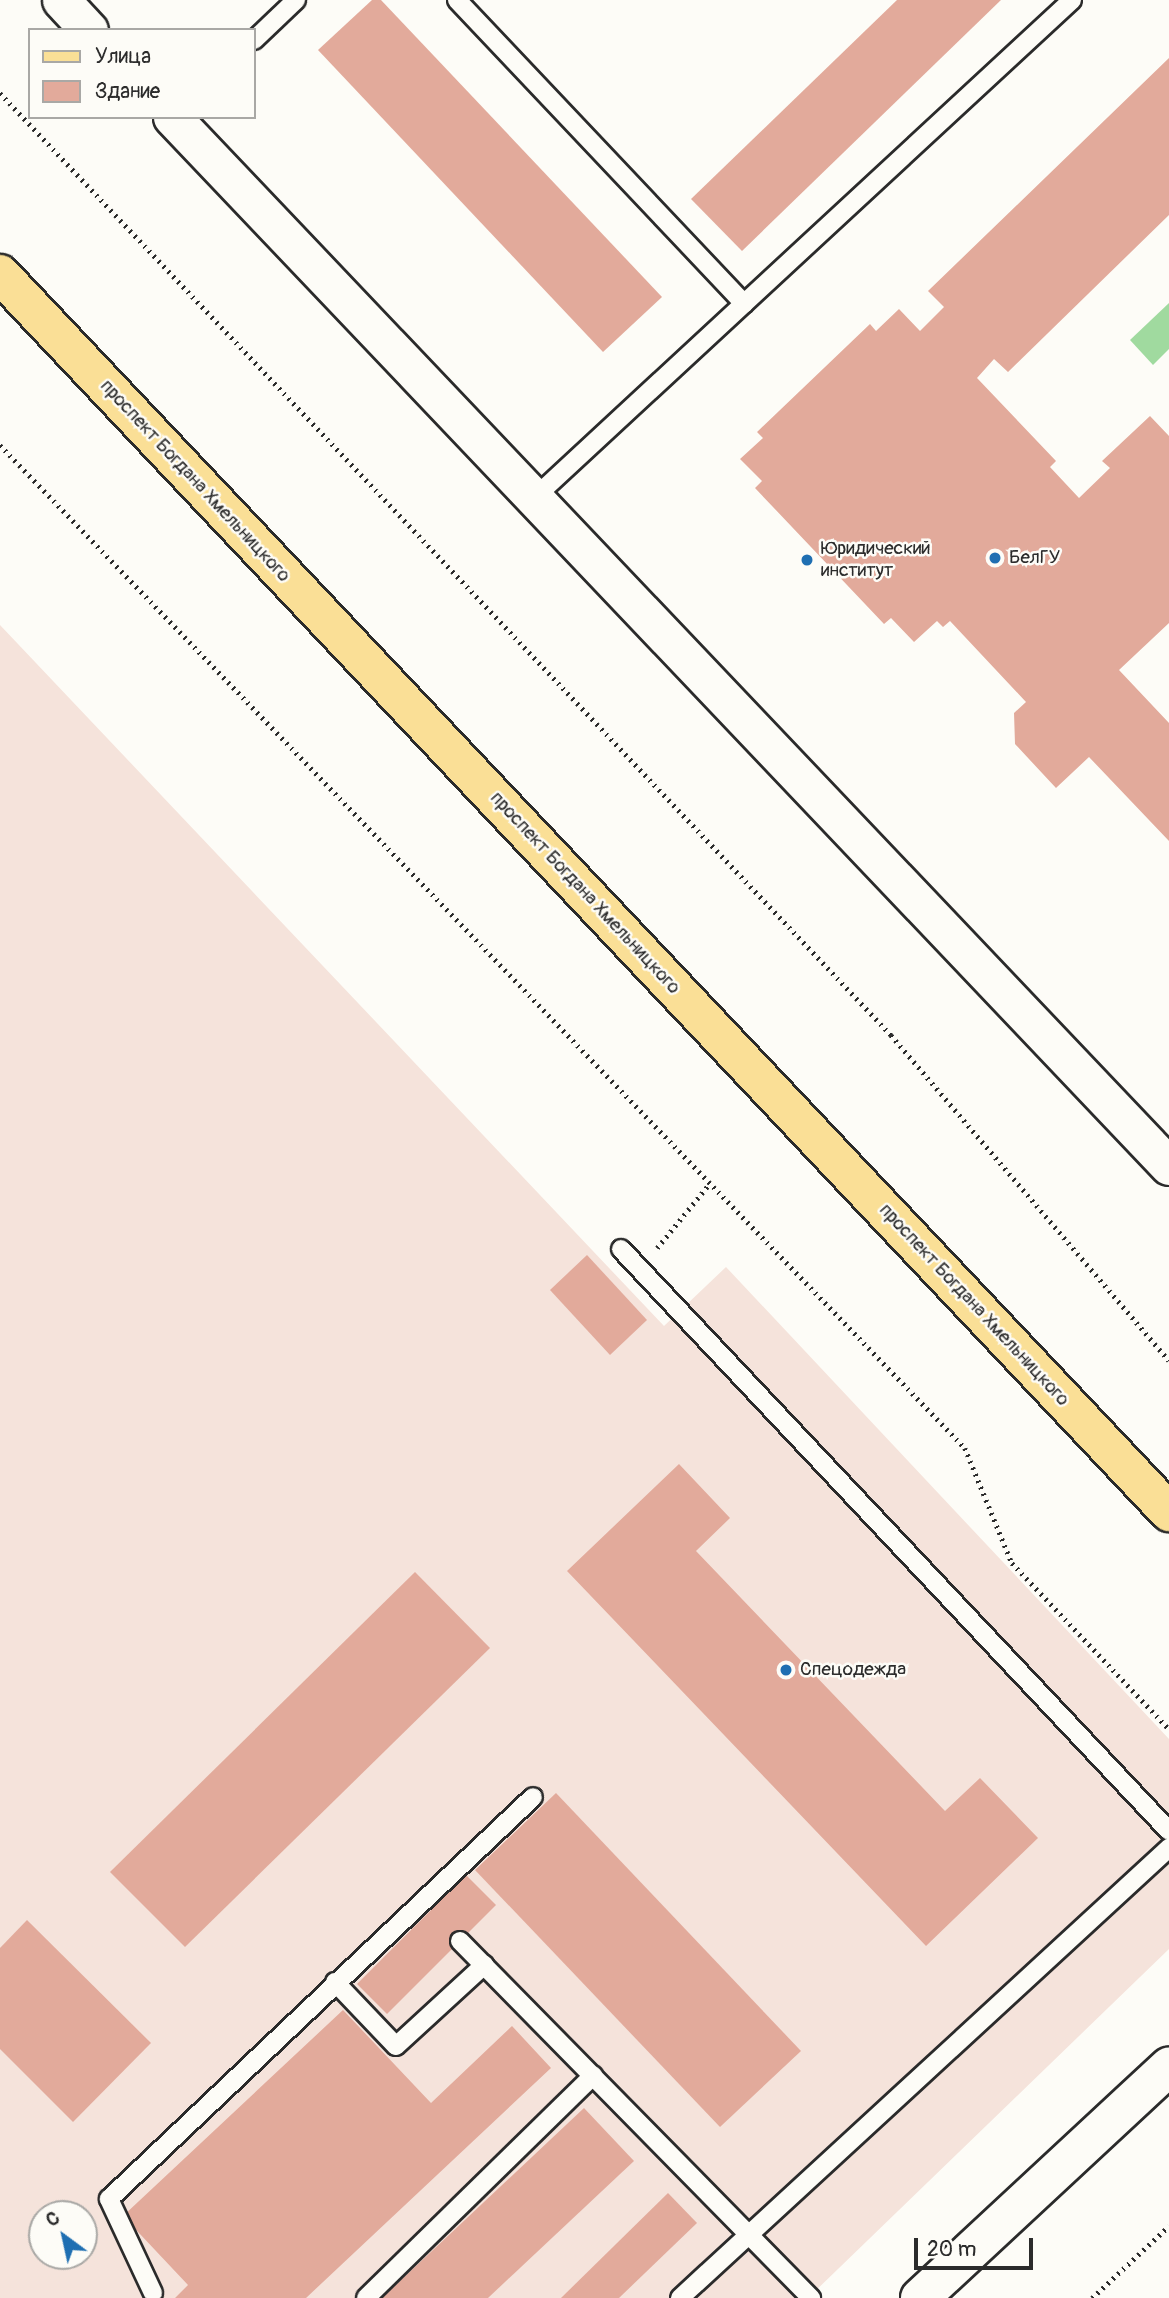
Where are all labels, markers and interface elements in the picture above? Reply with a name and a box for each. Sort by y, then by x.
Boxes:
legend [28,28,256,119]
text: Улица [95,43,151,70]
text: Здание [95,78,160,105]
street label: проспект Богдана Хмельницкого [95,375,295,587]
place label: Юридический институт [821,538,931,582]
place label: БелГУ [1009,547,1060,569]
marker: БелГУ [987,550,1003,566]
marker: Юридический институт [799,552,815,568]
street label: проспект Богдана Хмельницкого [485,787,685,999]
street label: проспект Богдана Хмельницкого [874,1199,1074,1411]
place label: Спецодежда [800,1659,906,1681]
marker: Спецодежда [778,1662,794,1678]
north arrow [28,2200,98,2270]
text: С [41,2206,64,2232]
scale bar [917,2224,1036,2268]
text: 20 m [927,2236,976,2263]

